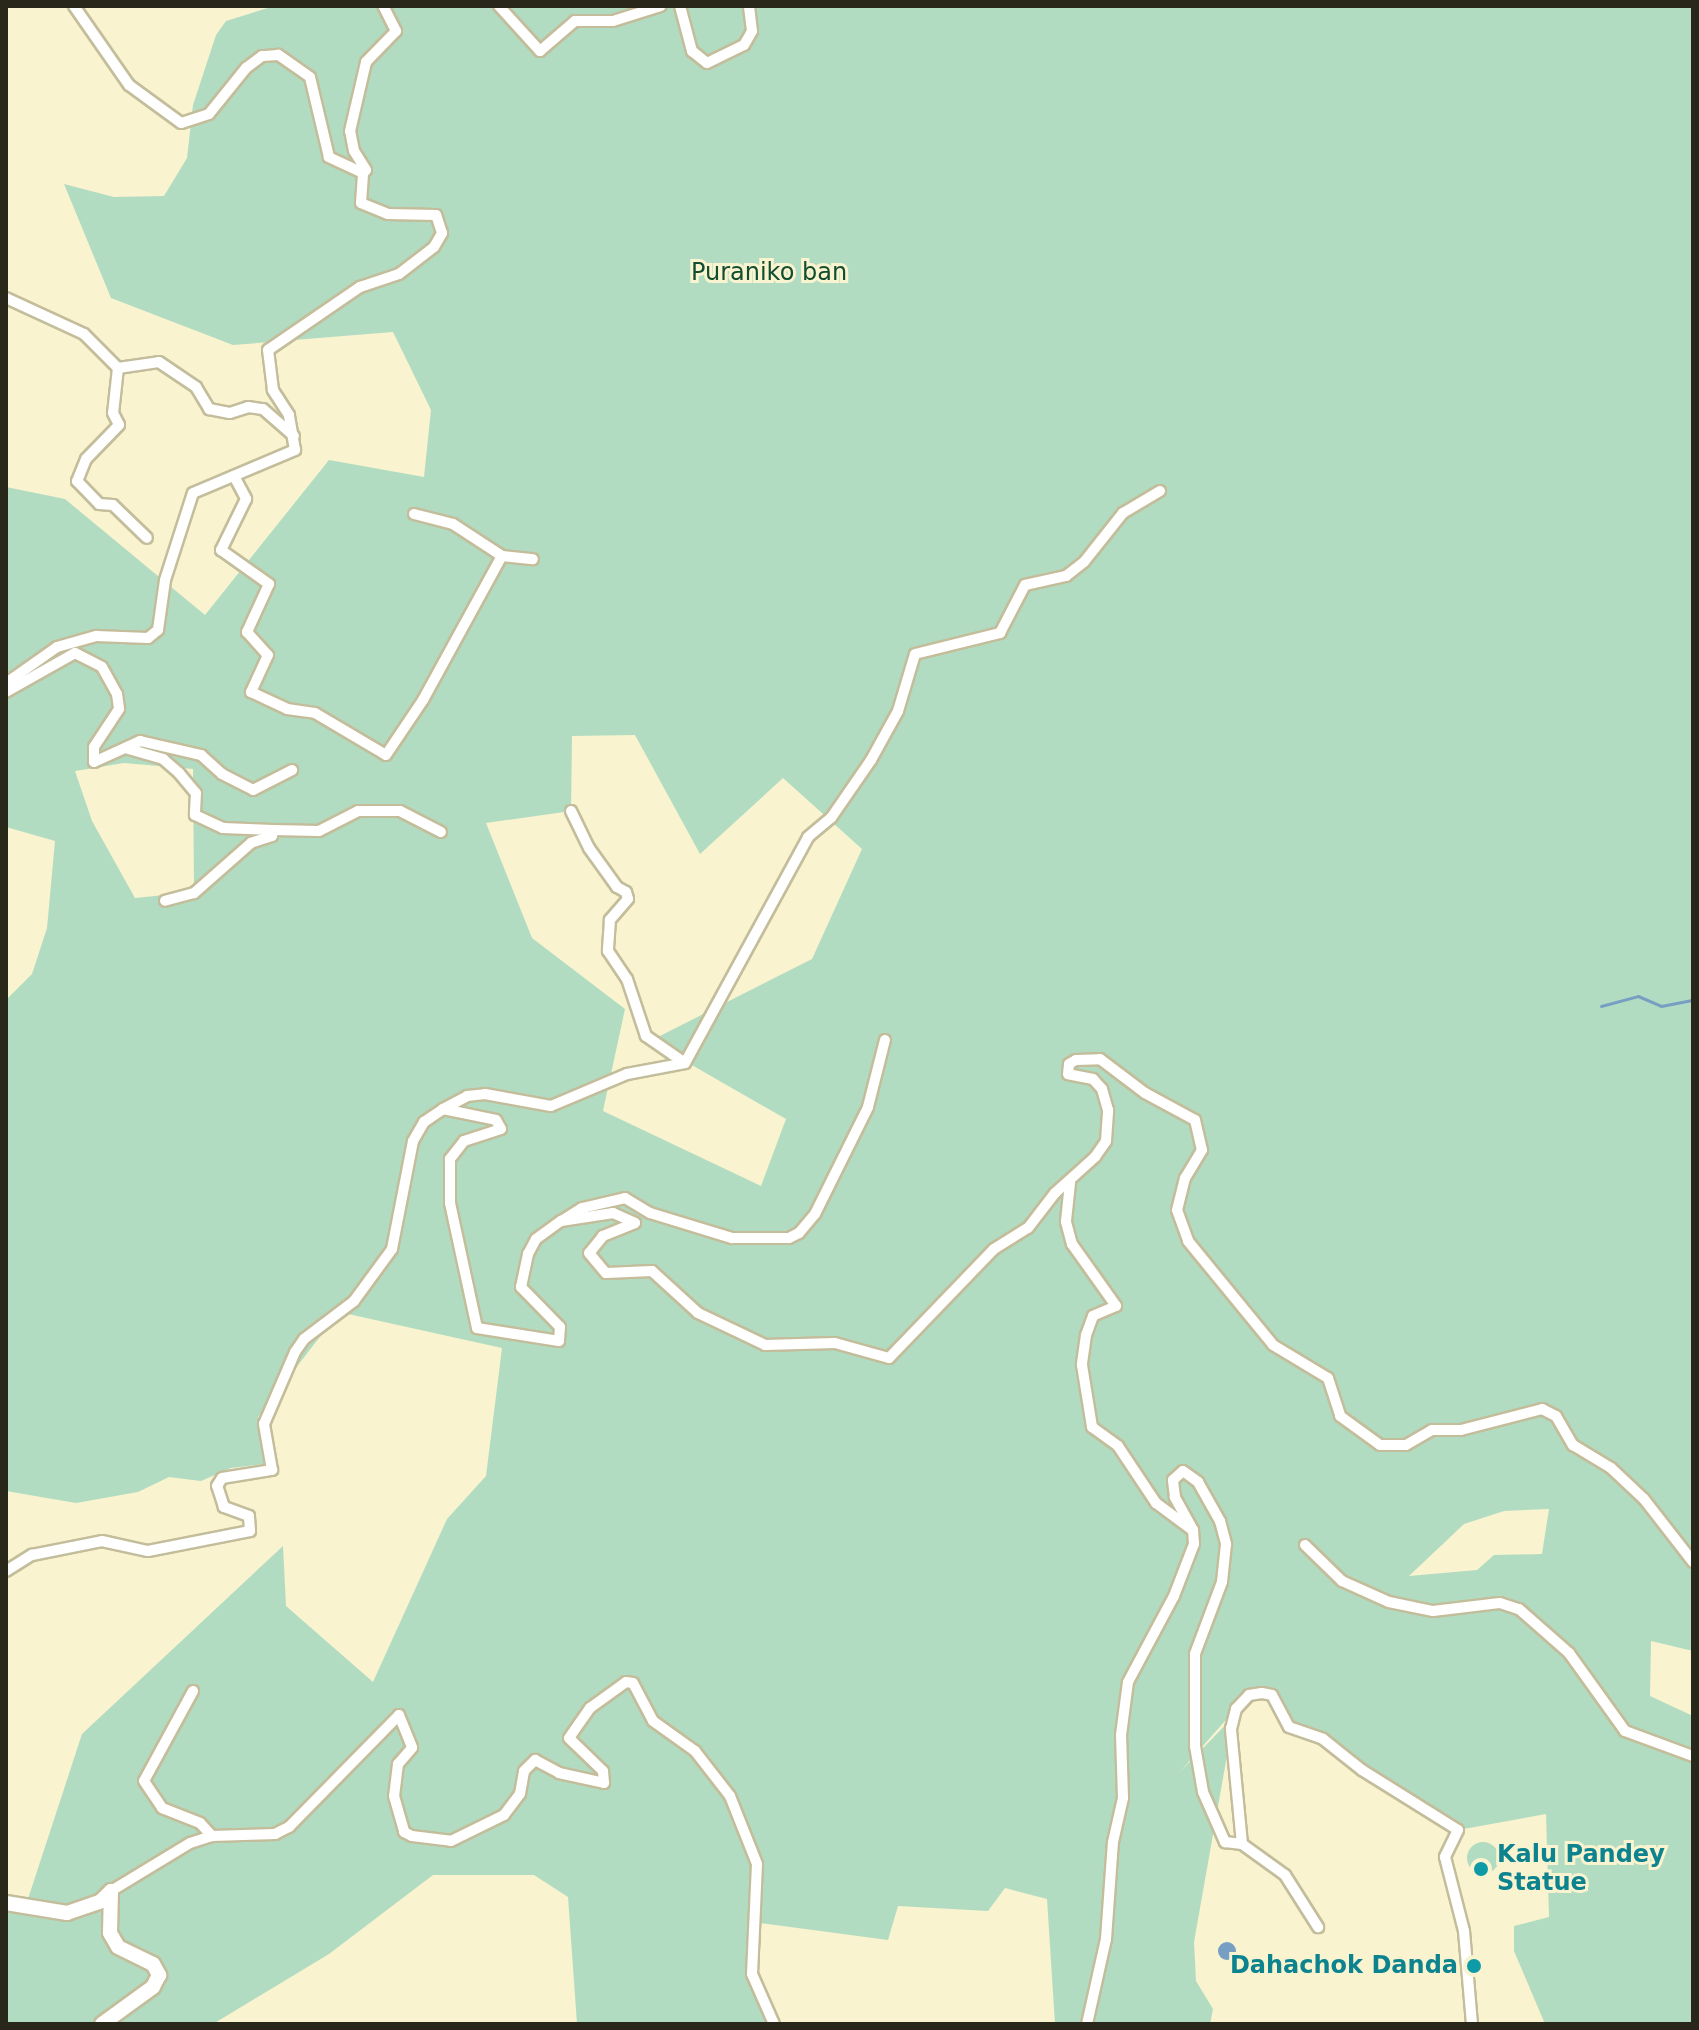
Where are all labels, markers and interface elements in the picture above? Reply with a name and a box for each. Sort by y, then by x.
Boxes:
park label: Puraniko ban [691,259,847,287]
place label: Kalu Pandey Statue [1497,1841,1665,1897]
marker: Kalu Pandey Statue [1472,1860,1490,1878]
place label: Dahachok Danda [1230,1952,1458,1980]
marker: Dahachok Danda [1465,1957,1483,1975]

